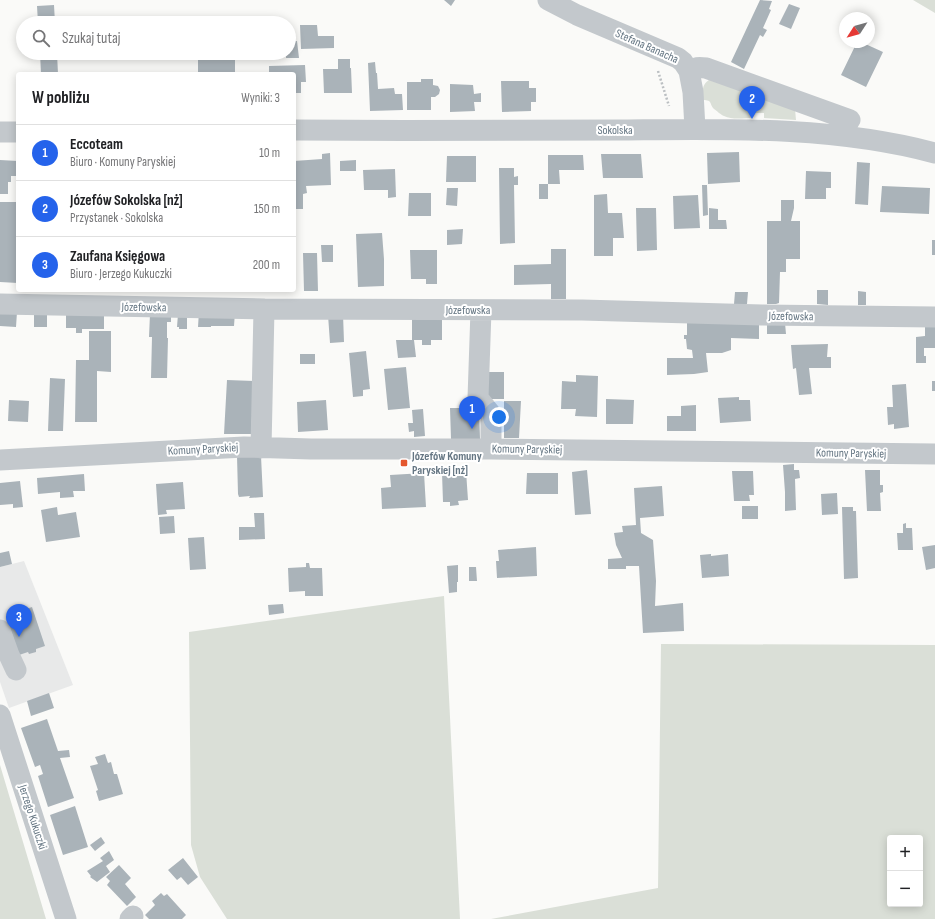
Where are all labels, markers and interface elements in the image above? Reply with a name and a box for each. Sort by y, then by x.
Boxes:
north arrow [839,12,875,48]
search box [16,16,296,60]
street label: Stefana Banacha [613,26,681,67]
icon: search [30,27,52,49]
text: Szukaj tutaj [62,29,120,48]
pin: 2 [739,86,765,119]
text: W pobliżu [32,88,90,108]
text: Wyniki: 3 [241,90,280,106]
street label: Sokolska [597,123,633,138]
text: Eccoteam [70,135,123,154]
text: 1 [42,145,48,161]
text: 10 m [259,145,280,161]
text: Biuro · Komuny Paryskiej [70,154,176,170]
text: Józefów Sokolska [nż] [70,191,183,210]
text: 2 [42,201,48,217]
text: 150 m [254,201,280,217]
text: Przystanek · Sokolska [70,210,163,226]
text: Zaufana Księgowa [70,247,165,266]
text: 3 [42,257,48,273]
text: 200 m [253,257,280,273]
text: Biuro · Jerzego Kukuczki [70,266,172,282]
street label: Józefowska [121,300,167,315]
street label: Józefowska [445,303,491,318]
street label: Józefowska [768,309,814,324]
pin: 1 [459,396,485,429]
your location [489,407,509,427]
street label: Komuny Paryskiej [168,440,239,459]
street label: Komuny Paryskiej [492,441,562,458]
street label: Komuny Paryskiej [816,445,886,462]
place label: Józefów Komuny Paryskiej [nż] [411,449,482,478]
marker: Józefów Komuny Paryskiej [nż] [399,458,409,468]
pin: 3 [6,604,32,637]
street label: Jerzego Kukuczki [15,782,50,851]
map controls [887,835,923,907]
button: + [887,835,923,871]
button: − [887,871,923,907]

